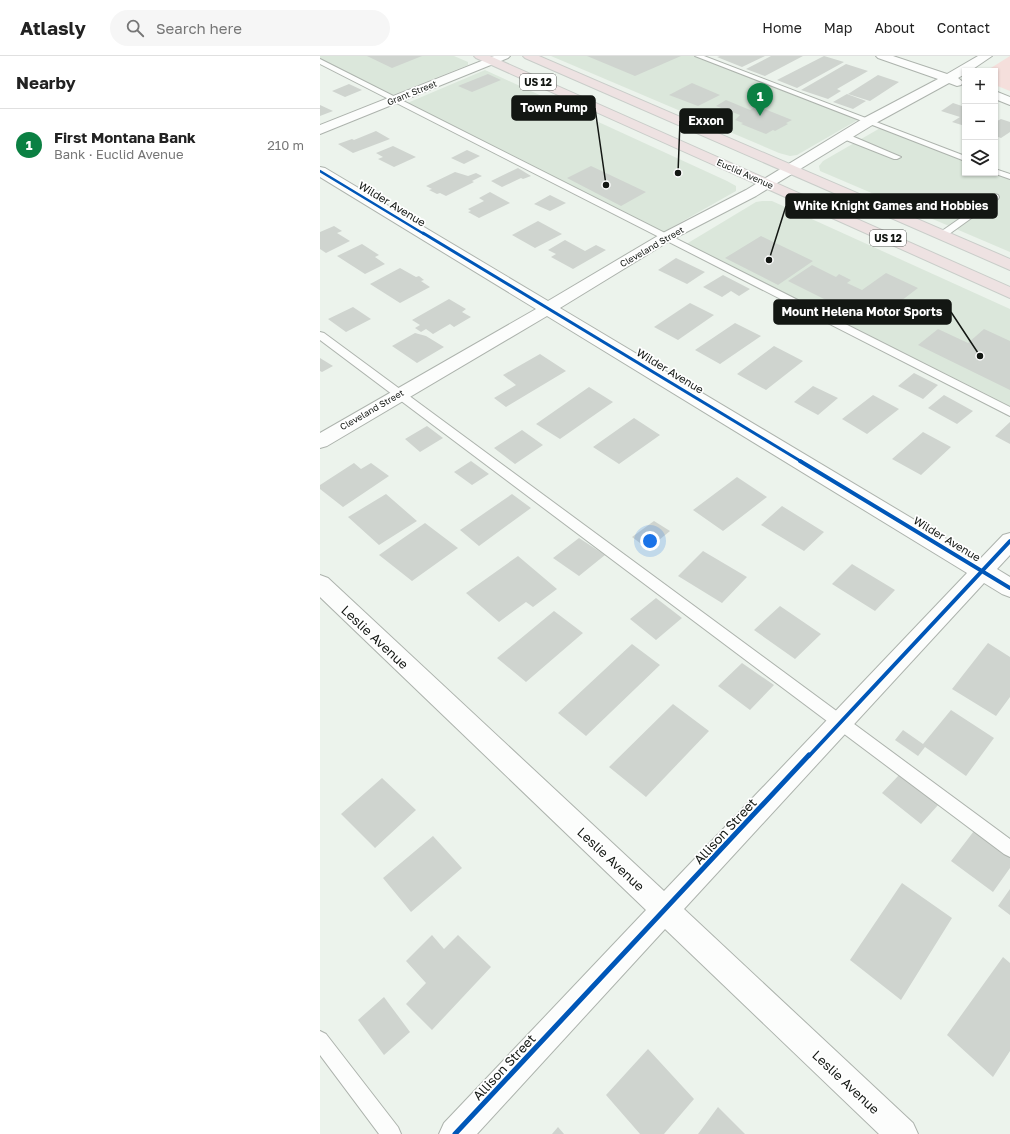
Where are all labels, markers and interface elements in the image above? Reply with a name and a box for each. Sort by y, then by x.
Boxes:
search box [110,10,390,46]
text: Atlasly [20,16,86,39]
icon: search [124,17,146,39]
text: Search here [156,19,242,37]
text: Home [762,19,802,36]
text: Map [824,19,852,36]
text: About [874,19,915,36]
text: Contact [937,19,990,36]
map controls [962,68,998,176]
button: + [962,68,998,104]
text: Nearby [16,72,76,93]
road number: US 12 [520,74,556,90]
street label: Grant Street [385,77,439,108]
pin: 1 [747,83,773,116]
callout: Town Pump [512,96,595,120]
text: Town Pump [520,100,588,115]
button: − [962,104,998,140]
callout: Exxon [680,109,732,133]
text: Exxon [688,113,724,128]
text: First Montana Bank [54,128,196,146]
text: 1 [26,137,32,153]
text: 210 m [267,137,304,153]
button: layers [962,140,998,176]
text: Bank · Euclid Avenue [54,146,183,162]
street label: Euclid Avenue [715,156,775,191]
street label: Wilder Avenue [356,178,428,229]
callout: White Knight Games and Hobbies [786,194,997,218]
text: White Knight Games and Hobbies [794,198,989,213]
street label: Cleveland Street [618,224,686,269]
road number: US 12 [870,230,906,246]
callout: Mount Helena Motor Sports [774,300,951,324]
text: Mount Helena Motor Sports [781,304,943,319]
street label: Wilder Avenue [634,345,706,396]
street label: Cleveland Street [338,387,406,432]
street label: Wilder Avenue [911,513,983,564]
your location [640,531,660,551]
street label: Leslie Avenue [338,602,412,672]
street label: Allison Street [690,795,760,867]
street label: Leslie Avenue [574,824,648,894]
street label: Allison Street [469,1031,539,1103]
street label: Leslie Avenue [809,1047,883,1117]

